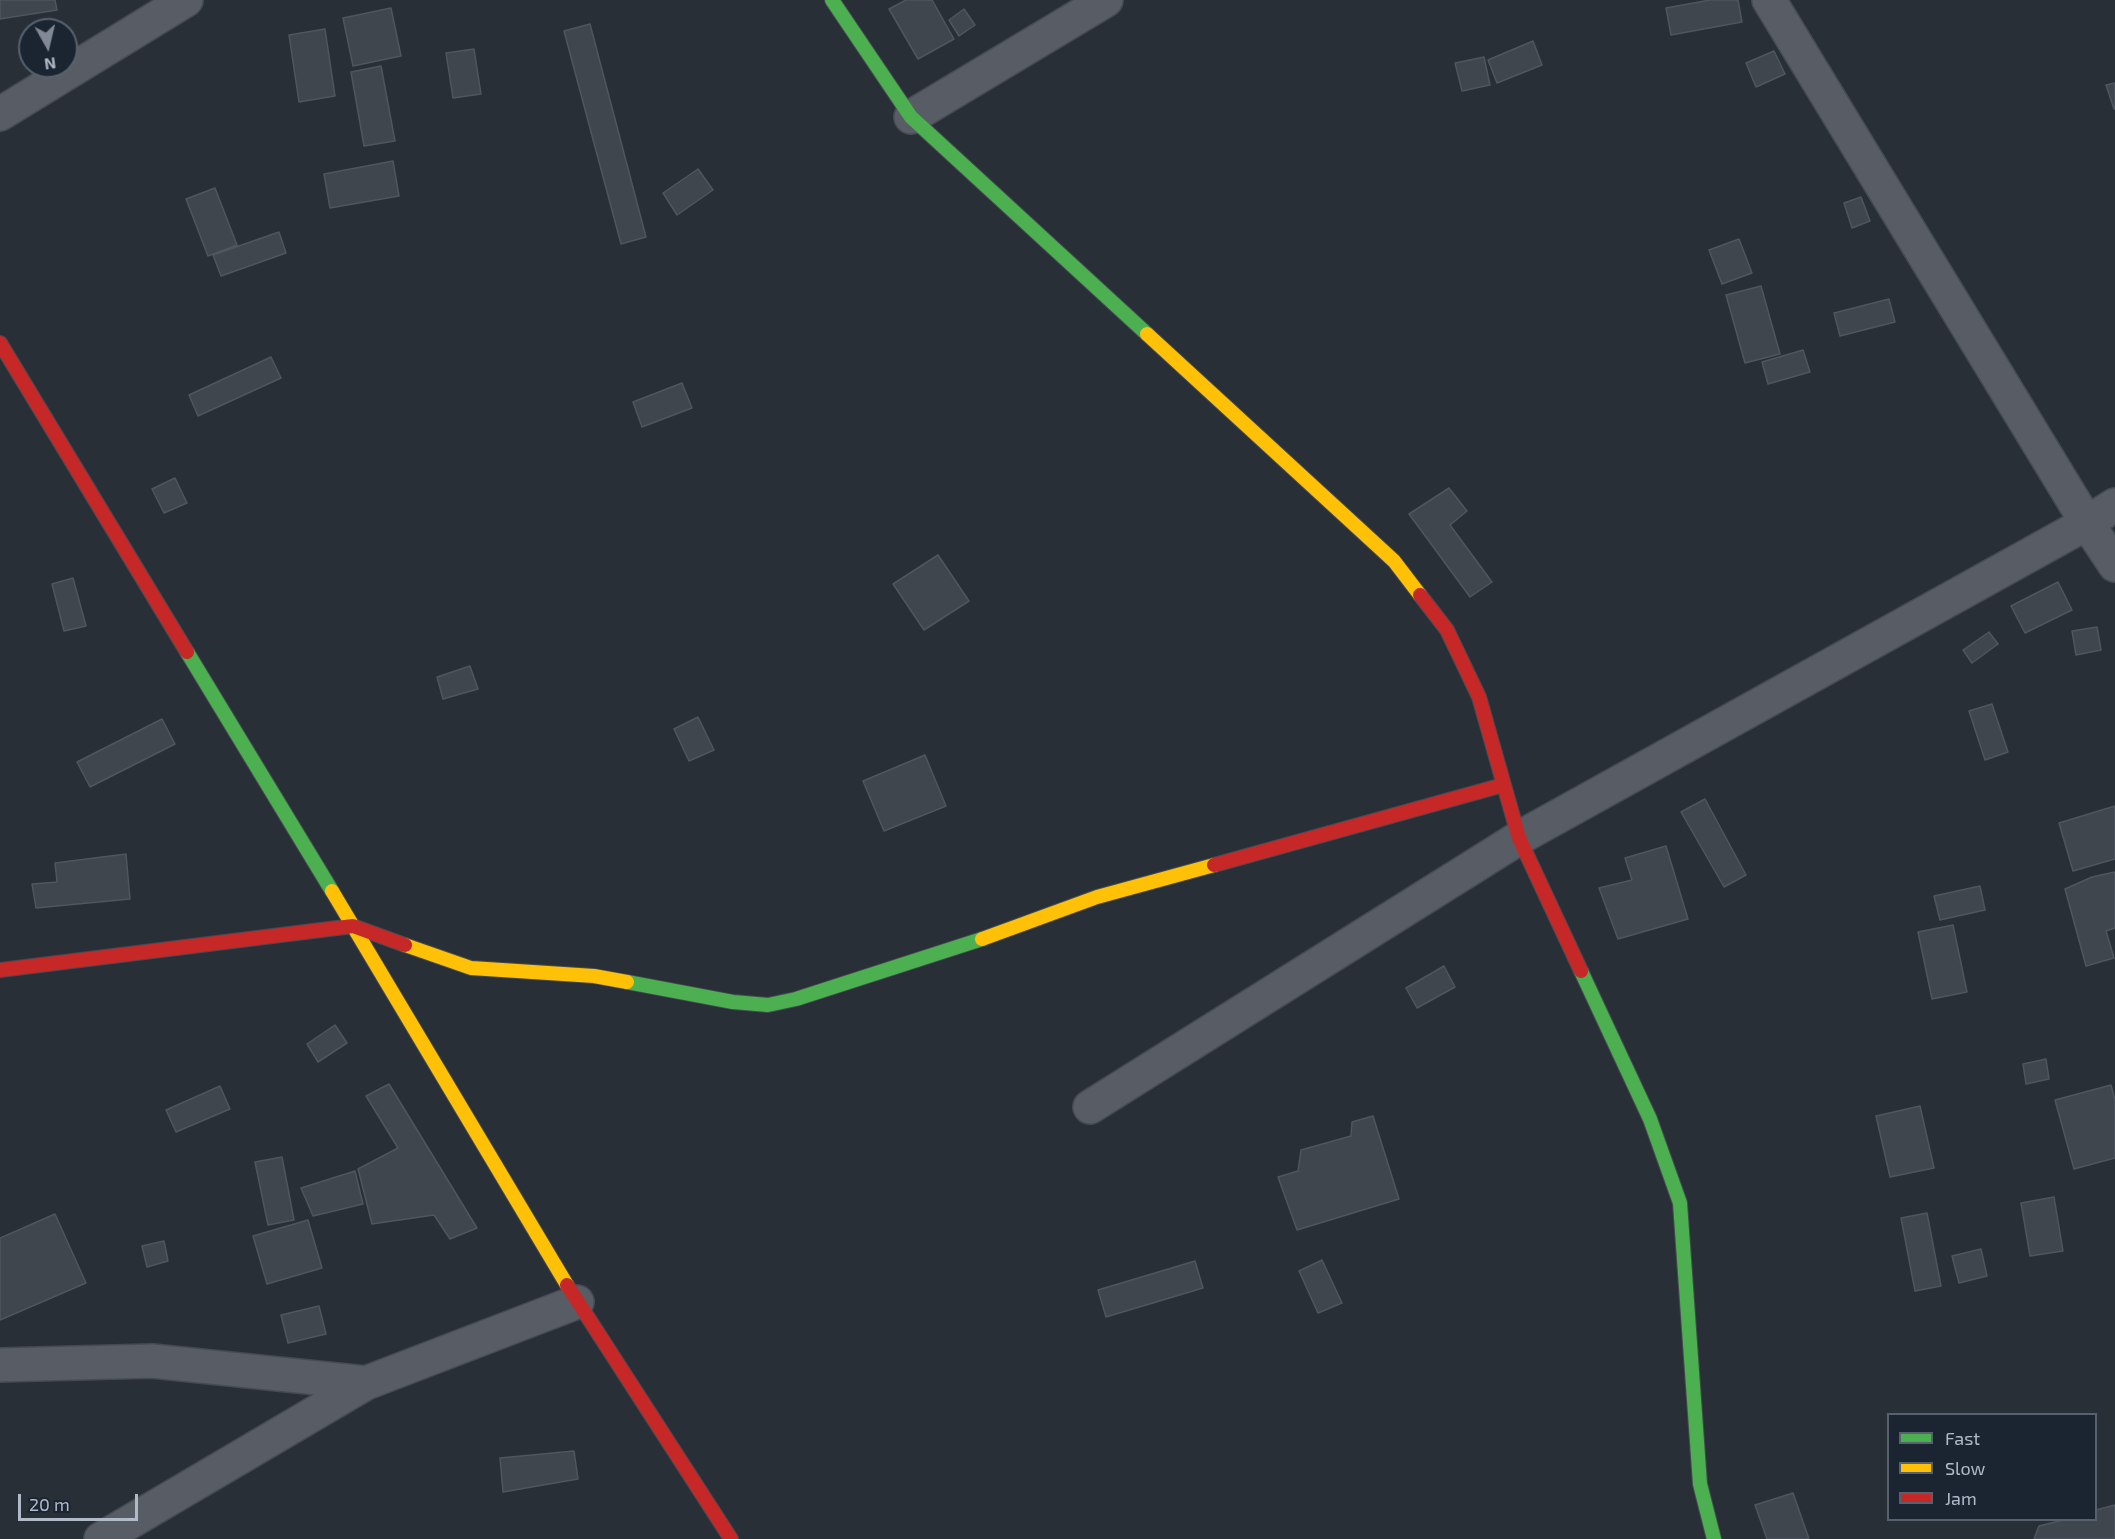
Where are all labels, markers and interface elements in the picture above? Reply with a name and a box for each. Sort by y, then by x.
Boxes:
north arrow [18,18,78,78]
text: N [43,54,57,75]
legend [1887,1413,2097,1521]
text: Fast [1945,1427,1980,1449]
text: Slow [1945,1457,1985,1479]
scale bar [21,1482,141,1520]
text: Jam [1945,1487,1977,1509]
text: 20 m [29,1493,70,1515]

